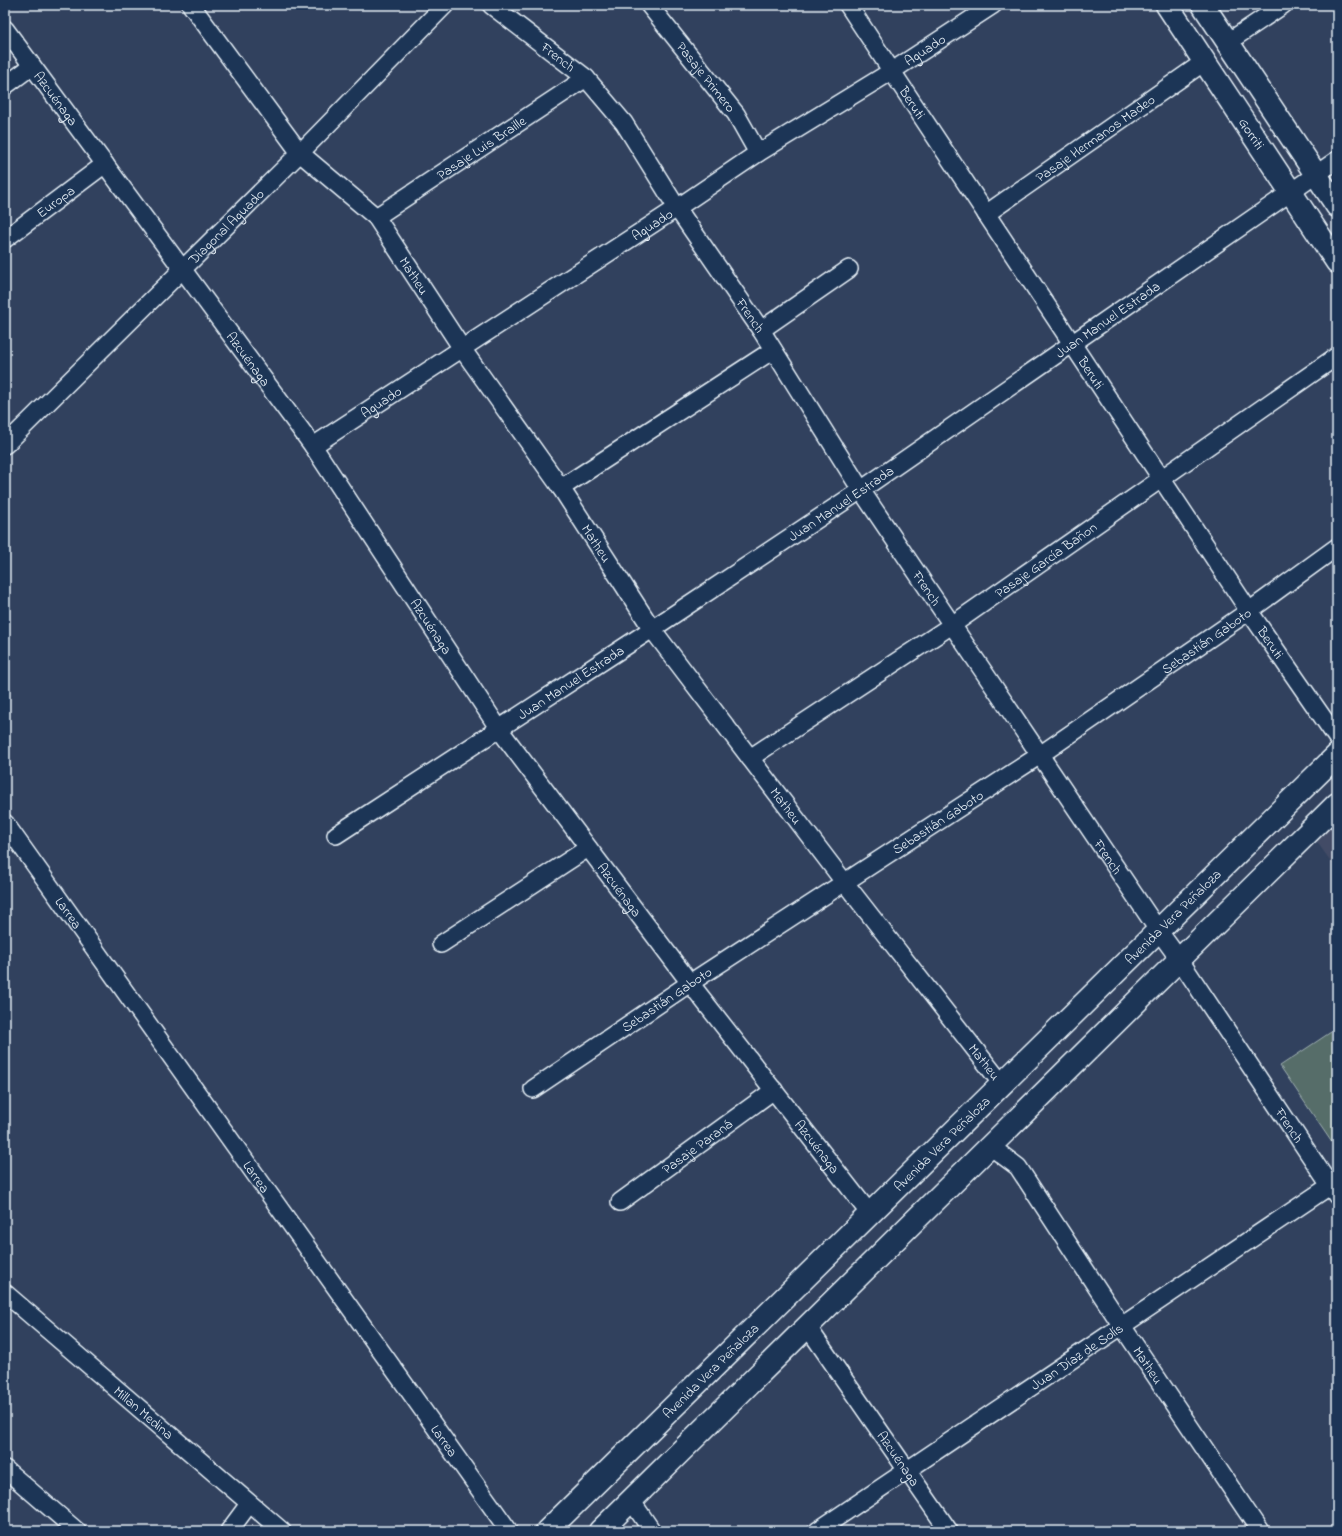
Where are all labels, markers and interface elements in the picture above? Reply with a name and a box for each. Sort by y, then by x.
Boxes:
street label: Aguado [901,30,950,72]
street label: French [535,37,579,78]
street label: Pasaje Primero [670,38,740,118]
street label: Azcuénaga [28,67,82,131]
street label: Beruti [892,82,930,124]
street label: Pasaje Hermanos Madeo [1032,90,1160,188]
street label: Pasaje Luis Braille [433,111,531,186]
street label: Gorriti [1232,114,1269,154]
street label: Europa [33,181,80,224]
street label: Diagonal Aguado [183,185,270,271]
street label: Aguado [628,204,678,247]
street label: Matheu [393,253,433,299]
street label: Juan Manuel Estrada [1051,277,1165,364]
street label: French [729,293,769,338]
street label: Azcuénaga [220,328,275,391]
street label: Beruti [1071,352,1109,394]
street label: Aguado [357,382,406,424]
street label: Juan Manuel Estrada [784,461,899,548]
street label: Pasaje García Bañon [991,518,1102,604]
street label: Matheu [575,521,615,567]
street label: French [906,566,945,611]
street label: Azcuénaga [404,595,456,659]
street label: Sebastián Gaboto [1158,603,1256,680]
street label: Beruti [1250,622,1288,664]
street label: Juan Manuel Estrada [514,641,629,726]
street label: Matheu [764,784,806,830]
street label: Sebastián Gaboto [889,785,988,860]
street label: French [1087,835,1127,879]
street label: Azcuénaga [591,859,646,922]
street label: Avenida Vera Peñaloza [1121,865,1227,970]
street label: Larrea [49,893,86,934]
street label: Sebastián Gaboto [618,962,717,1038]
street label: Matheu [962,1040,1005,1086]
street label: Avenida Vera Peñaloza [889,1092,996,1197]
street label: French [1269,1103,1308,1148]
street label: Pasaje Paraná [658,1114,737,1180]
street label: Azcuénaga [788,1116,844,1179]
street label: Larrea [237,1157,274,1198]
street label: Avenida Vera Peñaloza [658,1319,765,1424]
street label: Juan Díaz de Solís [1027,1319,1128,1396]
street label: Matheu [1127,1343,1167,1389]
street label: Millan Medina [108,1382,177,1445]
street label: Larrea [425,1421,462,1462]
street label: Azcuénaga [871,1427,924,1491]

